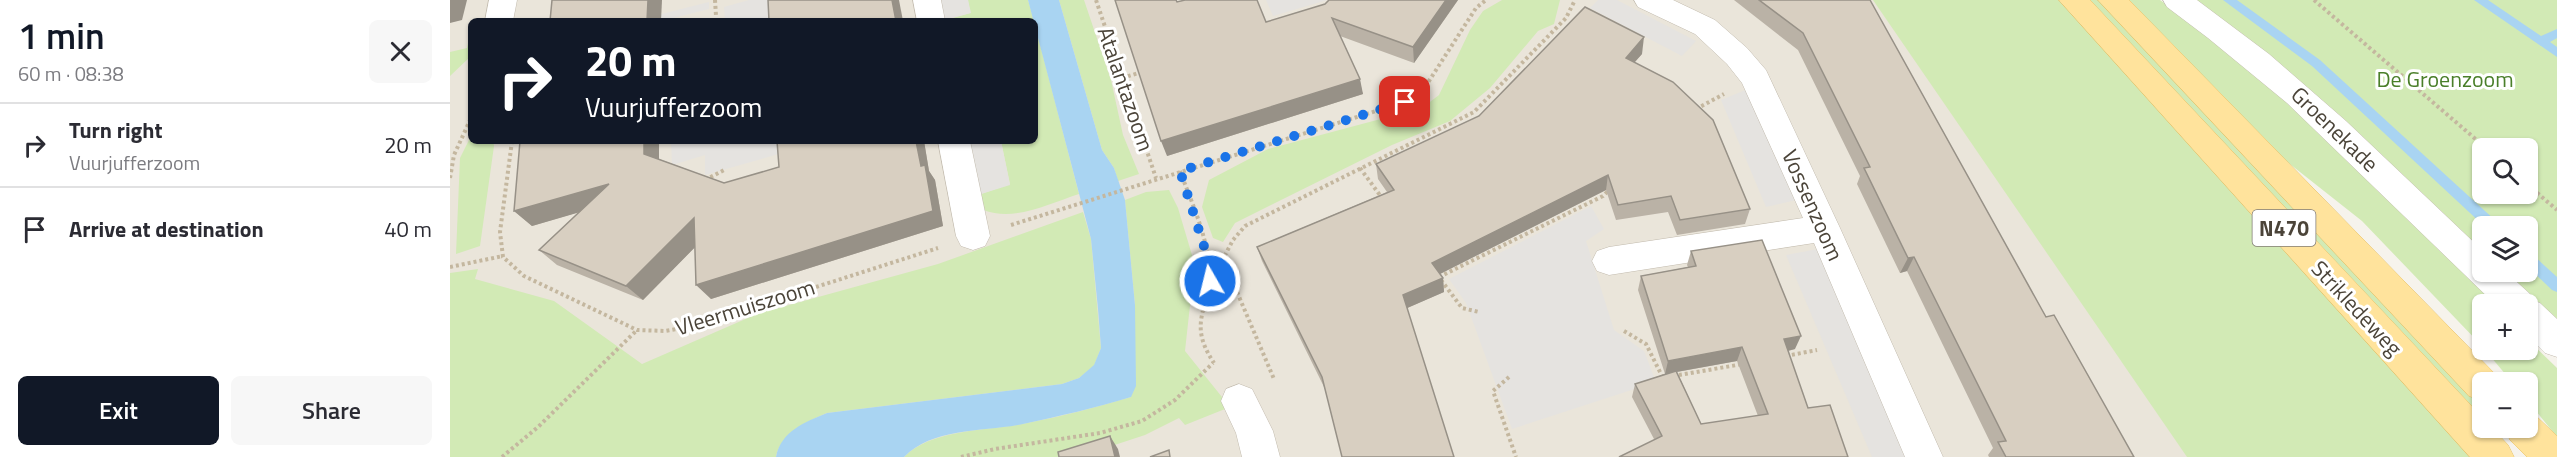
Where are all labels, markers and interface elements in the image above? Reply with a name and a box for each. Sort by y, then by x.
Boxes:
text: 1 min [18,8,105,63]
button: close [369,20,432,83]
street label: Atalantazoom [1089,22,1163,156]
text: 20 m [585,28,677,92]
icon: right [486,42,564,120]
text: 60 m · 08:38 [18,58,124,89]
park label: De Groenzoom [2376,62,2514,96]
pin [1379,76,1430,127]
street label: Groenekade [2283,78,2387,180]
icon: arrive [1388,85,1421,118]
text: Vuurjufferzoom [585,86,762,127]
text: Turn right [69,113,163,147]
text: 20 m [384,128,432,162]
icon: right [18,129,51,162]
map controls [2472,138,2538,438]
button: search [2472,138,2538,204]
street label: Vossenzoom [1773,144,1853,266]
text: Vuurjufferzoom [69,147,200,178]
road number: N470 [2252,210,2316,246]
text: Arrive at destination [69,212,264,246]
text: 40 m [384,212,432,246]
icon: arrive [18,213,51,246]
button: layers [2472,216,2538,282]
position arrow [1178,249,1242,313]
street label: Strikledeweg [2304,252,2410,364]
street label: Vleermuiszoom [671,270,819,344]
button: + [2472,294,2538,360]
button: − [2472,372,2538,438]
button: Exit [18,376,219,445]
button: Share [231,376,432,445]

